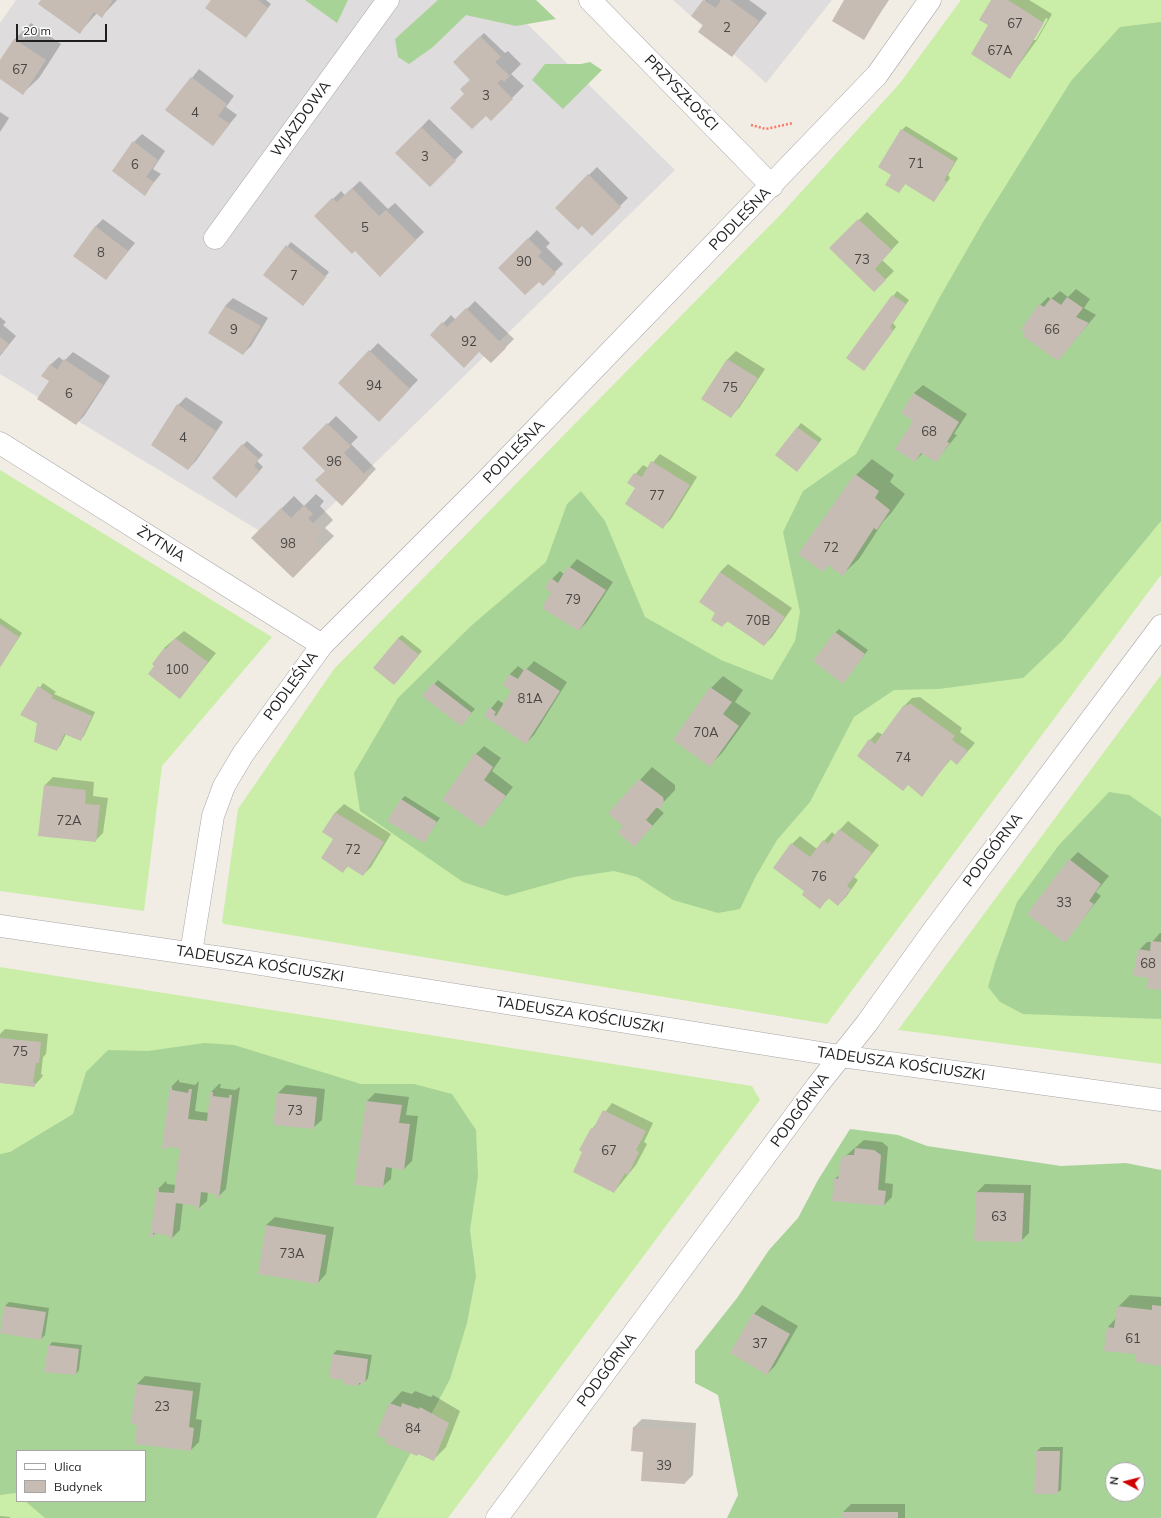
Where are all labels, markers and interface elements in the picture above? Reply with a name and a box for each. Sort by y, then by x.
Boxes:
scale bar [18,16,109,42]
house number: 67 [1007,16,1023,32]
house number: 2 [723,20,731,36]
text: 20 m [23,23,51,38]
house number: 67A [987,43,1013,59]
street label: PRZYSZŁOŚCI [640,51,722,135]
house number: 67 [12,62,28,78]
street label: WJAZDOWA [267,77,335,161]
house number: 3 [482,88,490,104]
house number: 4 [191,105,199,121]
house number: 3 [421,149,429,165]
house number: 71 [908,156,924,172]
house number: 6 [131,157,139,173]
street label: PODLEŚNA [705,184,775,254]
house number: 5 [361,220,369,236]
house number: 8 [97,245,105,261]
house number: 73 [854,252,870,268]
house number: 90 [516,254,532,270]
house number: 7 [290,268,298,284]
house number: 9 [230,322,238,338]
house number: 66 [1044,322,1060,338]
house number: 92 [461,334,477,350]
house number: 94 [366,378,382,394]
house number: 75 [722,380,738,396]
house number: 6 [65,386,73,402]
street label: PODLEŚNA [479,417,549,487]
house number: 68 [921,424,937,440]
house number: 4 [179,430,187,446]
house number: 96 [326,454,342,470]
house number: 77 [649,488,665,504]
street label: ŻYTNIA [134,522,188,566]
house number: 98 [280,536,296,552]
house number: 72 [823,540,839,556]
house number: 79 [565,592,581,608]
house number: 70B [746,613,770,629]
street label: PODLEŚNA [260,648,322,724]
house number: 100 [165,662,189,678]
house number: 81A [517,691,543,707]
house number: 70A [693,725,719,741]
house number: 74 [895,750,911,766]
street label: PODGÓRNA [959,810,1027,890]
house number: 72A [56,813,82,829]
house number: 72 [345,842,361,858]
house number: 76 [811,869,827,885]
house number: 33 [1056,895,1072,911]
street label: TADEUSZA KOŚCIUSZKI [175,942,345,986]
house number: 68 [1140,956,1156,972]
street label: TADEUSZA KOŚCIUSZKI [495,993,665,1037]
street label: TADEUSZA KOŚCIUSZKI [816,1043,986,1085]
house number: 75 [12,1044,28,1060]
street label: PODGÓRNA [767,1069,833,1151]
house number: 73 [287,1103,303,1119]
house number: 67 [601,1143,617,1159]
house number: 63 [991,1209,1007,1225]
house number: 73A [279,1246,305,1262]
street label: PODGÓRNA [573,1330,641,1410]
house number: 61 [1125,1331,1141,1347]
house number: 37 [752,1336,768,1352]
house number: 23 [154,1399,170,1415]
house number: 84 [405,1421,421,1437]
legend [16,1450,146,1502]
house number: 39 [656,1458,672,1474]
text: Ulica [54,1459,82,1474]
north arrow [1105,1462,1145,1502]
text: N [1107,1476,1122,1486]
text: Budynek [54,1479,102,1494]

